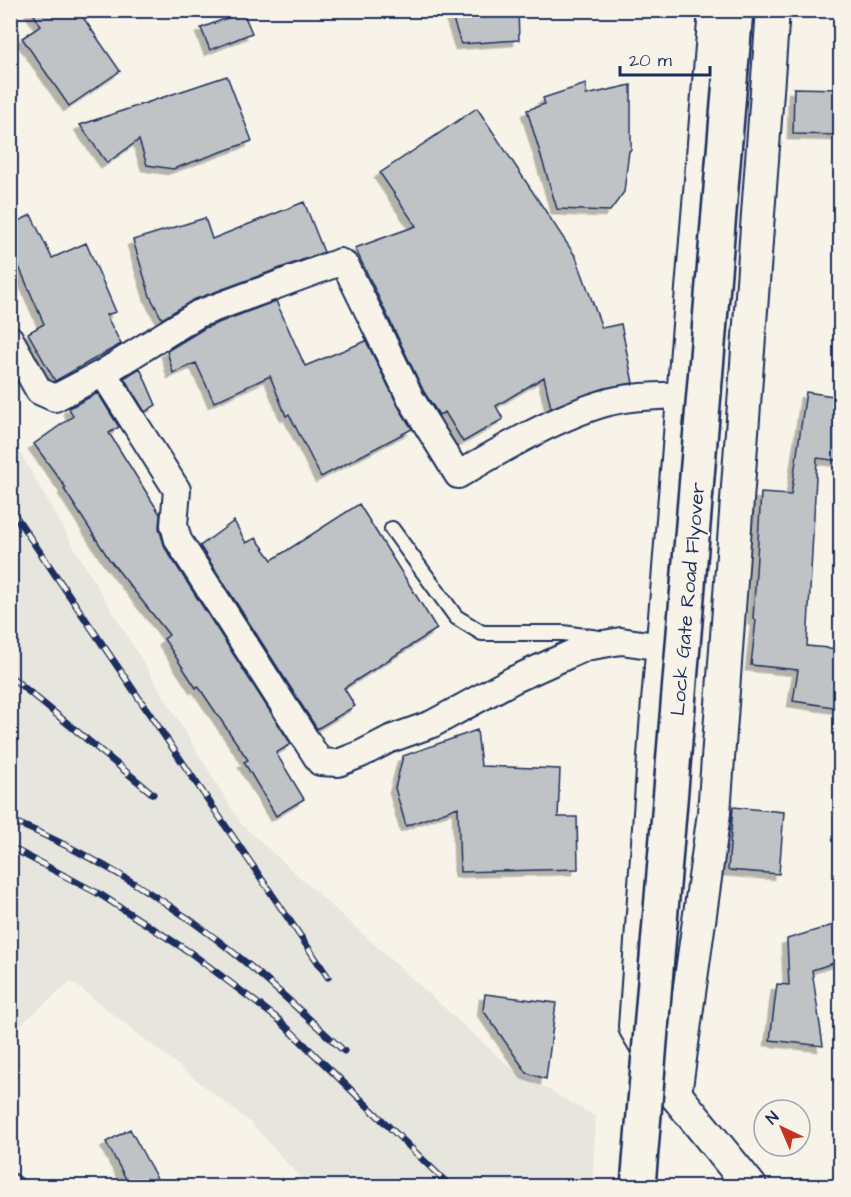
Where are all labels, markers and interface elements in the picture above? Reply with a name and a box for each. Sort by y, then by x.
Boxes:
scale bar [620,39,710,77]
text: 20 m [629,48,672,73]
street label: Lock Gate Road Flyover [664,481,713,717]
north arrow [752,1098,812,1158]
text: N [761,1107,784,1129]

